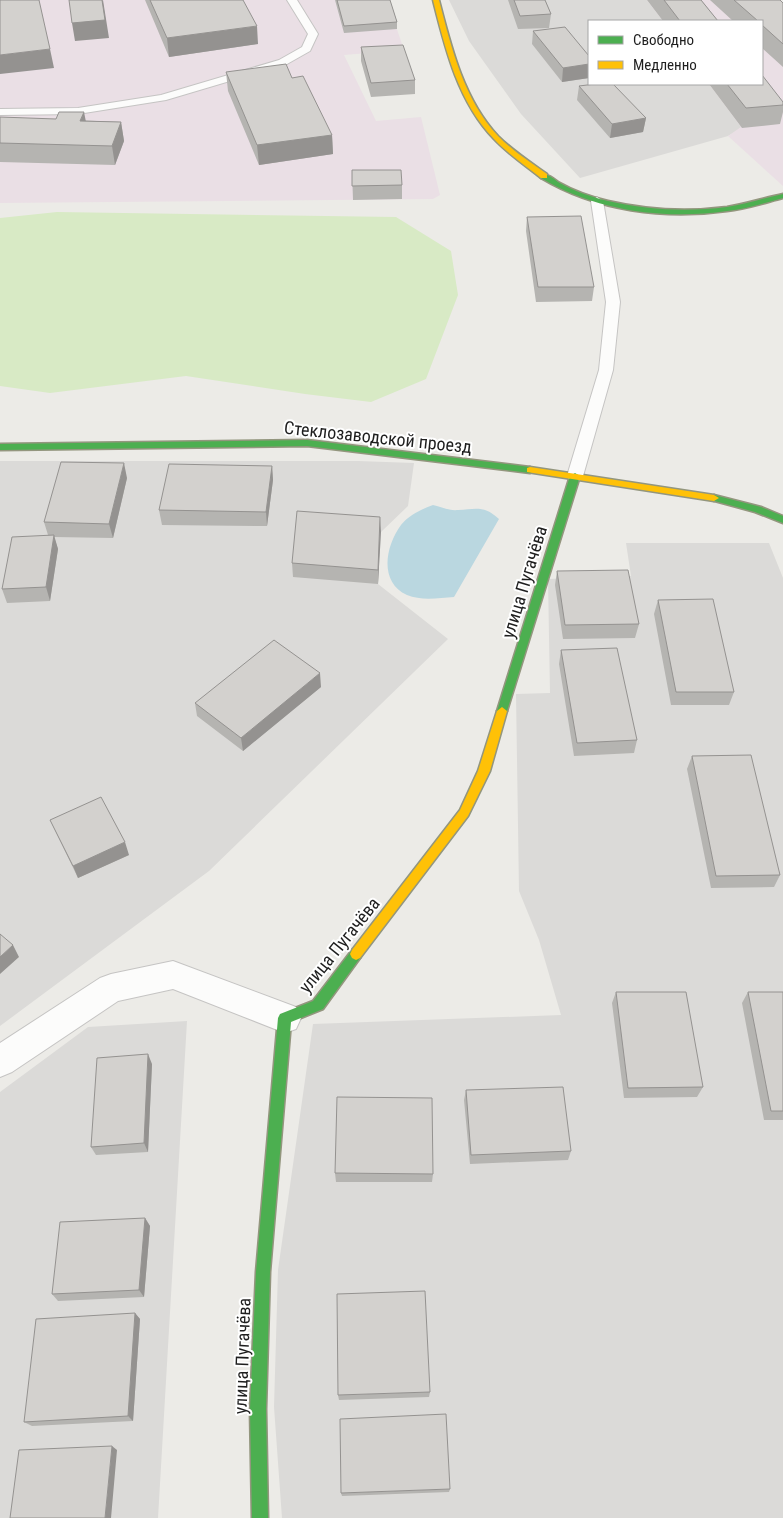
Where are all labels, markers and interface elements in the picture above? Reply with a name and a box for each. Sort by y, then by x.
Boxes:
legend [588,20,763,85]
text: Свободно [633,31,694,49]
text: Медленно [633,56,697,74]
street label: Стеклозаводской проезд [283,417,473,457]
street label: улица Пугачёва [497,523,551,641]
street label: улица Пугачёва [294,893,384,997]
street label: улица Пугачёва [229,1297,255,1415]

